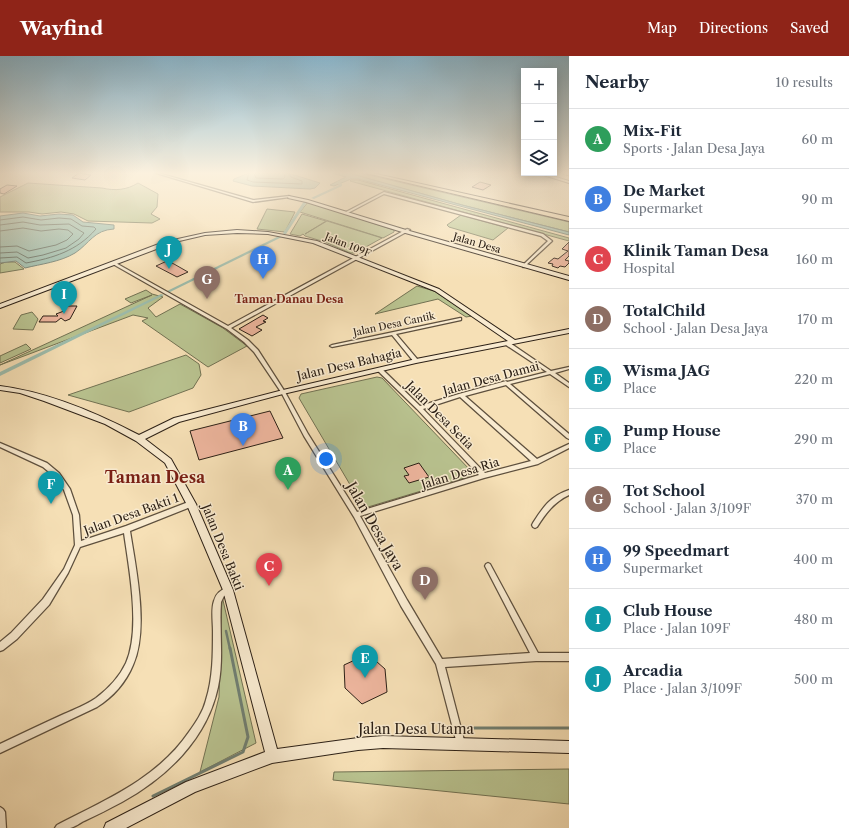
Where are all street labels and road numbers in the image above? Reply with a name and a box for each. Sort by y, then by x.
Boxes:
street label: Jalan 109F [321,229,374,260]
street label: Jalan Desa [450,229,503,256]
street label: Jalan Desa Cantik [350,309,437,339]
street label: Jalan Desa Bahagia [293,345,403,384]
street label: Jalan Desa Damai [439,358,541,399]
street label: Jalan Desa Setia [401,376,478,453]
street label: Jalan Desa Ria [417,454,501,493]
street label: Jalan Desa Jaya [341,477,408,574]
street label: Jalan Desa Bakti 1 [80,490,180,539]
street label: Jalan Desa Bakti [198,500,247,593]
street label: Jalan Desa Utama [356,720,474,738]

